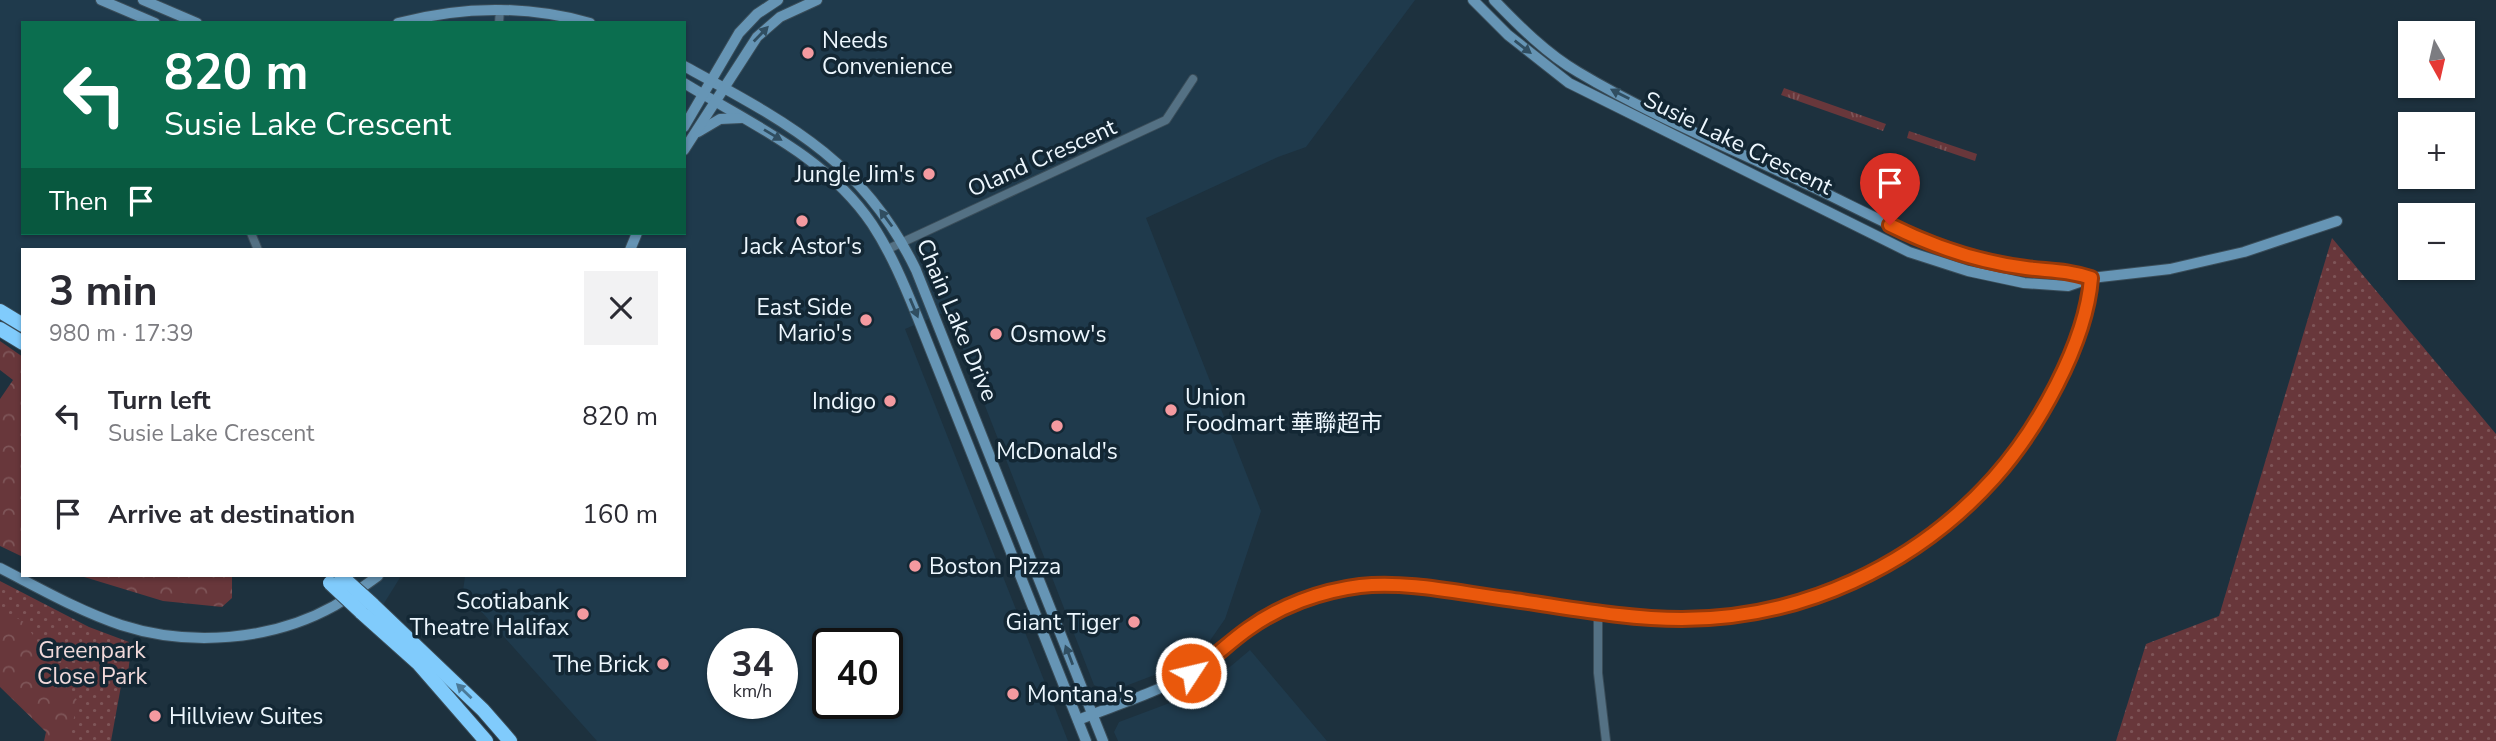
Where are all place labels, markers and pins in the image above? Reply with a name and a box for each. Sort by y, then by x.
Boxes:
place label: Needs Convenience [822,25,953,82]
marker: Needs Convenience [800,45,816,61]
pin [1860,153,1920,225]
place label: Jungle Jim's [794,159,915,190]
marker: Jungle Jim's [921,166,937,182]
marker: Jack Astor's [794,213,810,229]
place label: Jack Astor's [741,231,862,262]
place label: East Side Mario's [757,292,852,349]
marker: East Side Mario's [858,312,874,328]
place label: Osmow's [1010,319,1107,350]
marker: Osmow's [988,326,1004,342]
place label: Union Foodmart 華聯超市 [1185,382,1383,439]
place label: Indigo [812,386,876,417]
marker: Indigo [882,393,898,409]
marker: Union Foodmart 華聯超市 [1163,402,1179,418]
marker: McDonald's [1049,418,1065,434]
place label: McDonald's [996,436,1118,467]
place label: Boston Pizza [929,551,1061,582]
marker: Boston Pizza [907,558,923,574]
place label: Scotiabank Theatre Halifax [410,586,569,643]
marker: Scotiabank Theatre Halifax [575,606,591,622]
place label: Giant Tiger [1006,607,1121,638]
marker: Giant Tiger [1126,614,1142,630]
place label: The Brick [553,649,649,680]
marker: The Brick [655,656,671,672]
place label: Montana's [1027,679,1134,710]
marker: Montana's [1005,686,1021,702]
place label: Hillview Suites [169,701,323,732]
marker: Hillview Suites [147,708,163,724]

